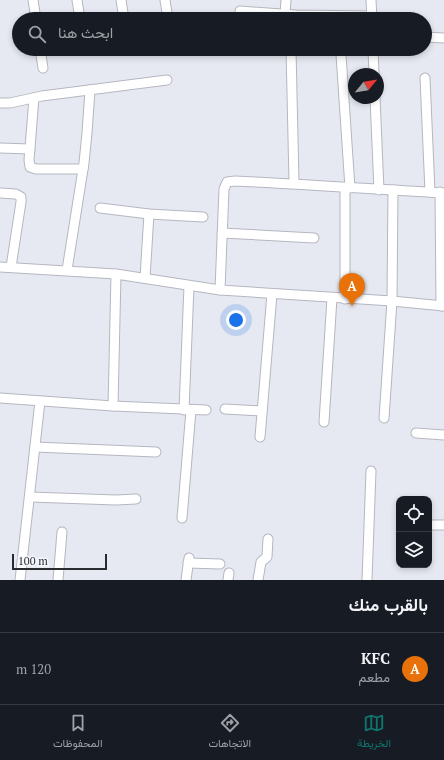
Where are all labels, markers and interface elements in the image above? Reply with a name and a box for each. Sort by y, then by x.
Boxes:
search box [12,12,432,56]
text: ابحث هنا [58,22,113,42]
icon: search [26,23,48,45]
north arrow [348,68,384,104]
pin: A [339,273,365,306]
your location [226,310,246,330]
map controls [396,496,432,568]
button: locate [396,496,432,532]
button: layers [396,532,432,568]
scale bar [12,552,107,571]
text: 100 m [18,554,48,568]
text: بالقرب منك [349,593,428,616]
text: KFC [361,648,390,668]
text: 120 m [16,660,51,678]
text: A [410,660,420,678]
text: مطعم [359,668,390,686]
tab: المحفوظات [53,712,103,753]
tab: الاتجاهات [208,712,251,753]
tab: الخريطة [357,712,391,753]

